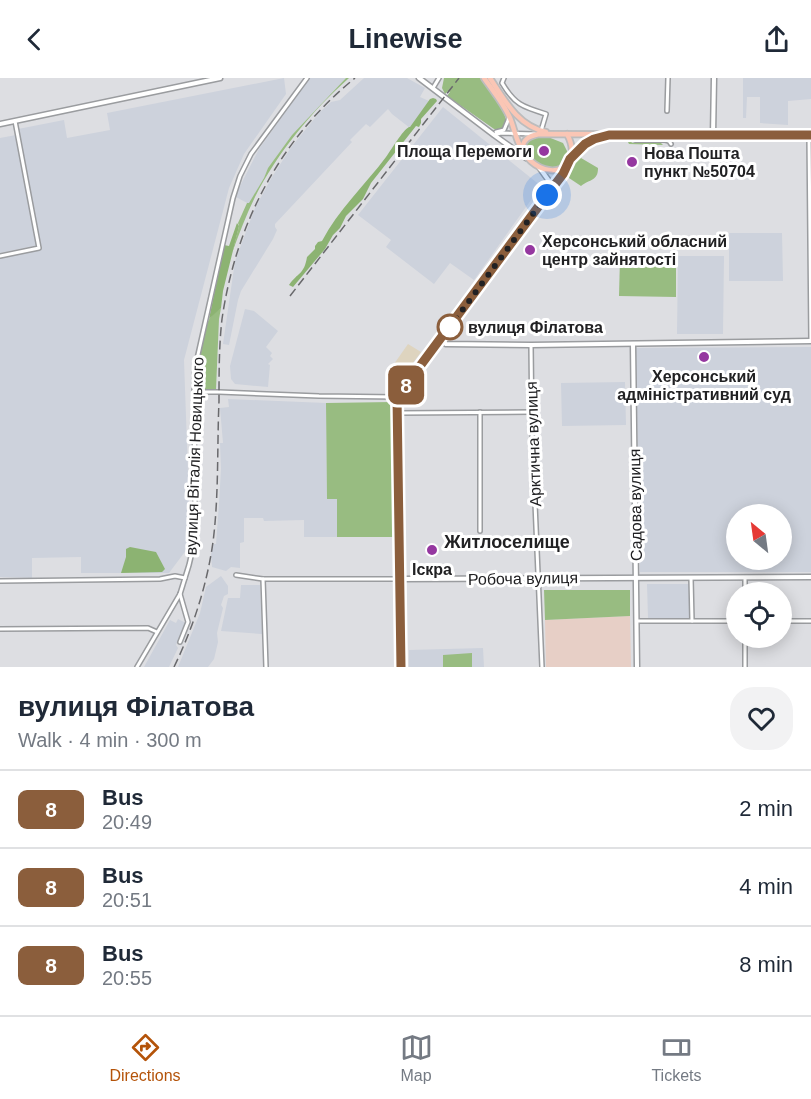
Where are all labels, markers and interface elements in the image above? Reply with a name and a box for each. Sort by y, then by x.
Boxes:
icon: back [18,23,51,56]
icon: share [760,23,793,56]
text: Linewise [348,24,463,54]
place label: Площа Перемоги [397,143,532,160]
marker: Площа Перемоги [537,144,551,158]
place label: Нова Пошта пункт №50704 [644,145,755,180]
marker: Нова Пошта пункт №50704 [625,155,639,169]
your location [532,180,562,210]
place label: Херсонський обласний центр зайнятості [542,233,727,268]
marker: Херсонський обласний центр зайнятості [523,243,537,257]
marker: вулиця Філатова [437,314,463,340]
place label: вулиця Філатова [468,319,603,336]
marker: Херсонський адміністративний суд [697,350,711,364]
street label: вулиця Віталія Новицького [183,356,206,555]
line badge: 8 [386,366,426,404]
place label: Херсонський адміністративний суд [617,368,791,403]
text: 8 [400,374,412,397]
street label: Арктична вулиця [523,381,544,507]
street label: Садова вулиця [626,449,645,561]
north arrow [726,504,792,570]
map controls [726,504,792,648]
district label: Житлоселище [443,532,570,552]
marker: Іскра [425,543,439,557]
place label: Іскра [412,561,452,578]
street label: Робоча вулиця [468,569,578,588]
button: locate [726,582,792,648]
button: heart [730,687,793,750]
text: вулиця Філатова [18,691,254,722]
text: Walk · 4 min · 300 m [18,729,202,751]
text: Bus [102,785,144,810]
text: 2 min [739,796,793,821]
text: 8 [45,798,57,821]
text: 20:49 [102,811,152,833]
text: Bus [102,863,144,888]
text: 4 min [739,874,793,899]
text: 8 [45,876,57,899]
text: 20:51 [102,889,152,911]
text: Bus [102,941,144,966]
text: 8 min [739,952,793,977]
text: 8 [45,954,57,977]
text: 20:55 [102,967,152,989]
tab: Directions [109,1031,181,1085]
tab: Map [400,1031,433,1085]
tab: Tickets [651,1031,702,1085]

